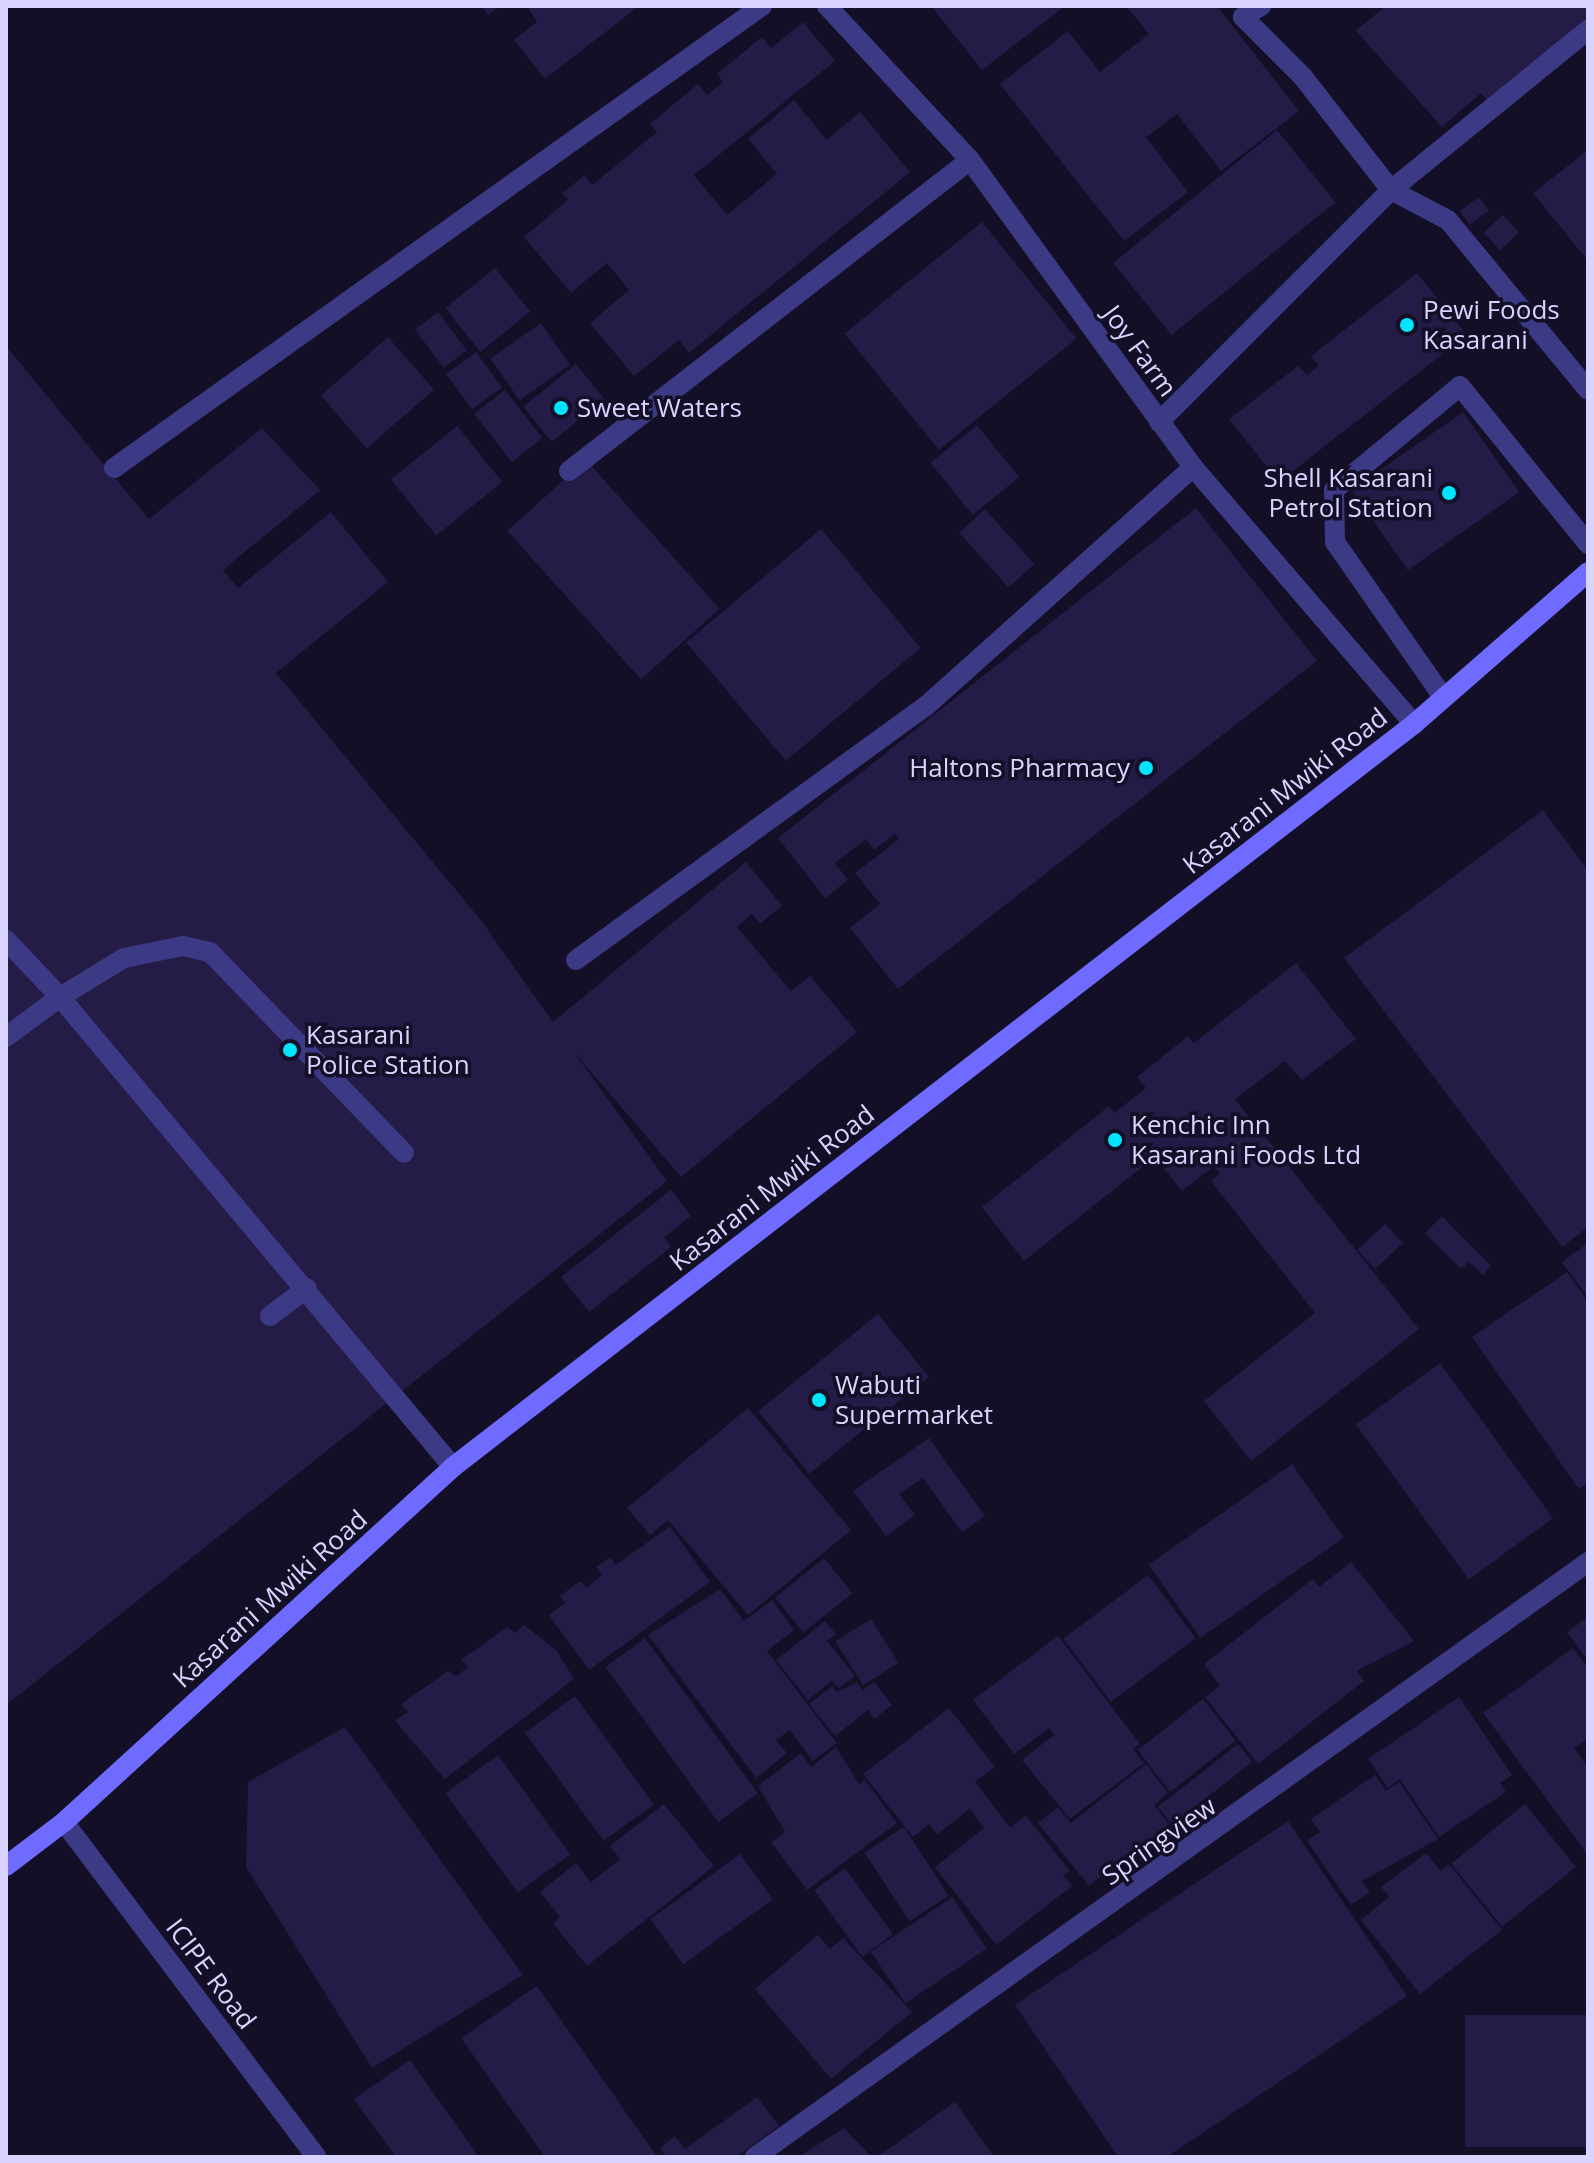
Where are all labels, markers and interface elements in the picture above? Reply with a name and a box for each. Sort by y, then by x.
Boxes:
place label: Pewi Foods Kasarani [1423,294,1560,356]
street label: Joy Farm [1097,299,1183,403]
marker: Pewi Foods Kasarani [1398,316,1416,334]
place label: Sweet Waters [577,392,742,424]
marker: Sweet Waters [552,399,570,417]
place label: Shell Kasarani Petrol Station [1264,462,1433,524]
marker: Shell Kasarani Petrol Station [1440,484,1458,502]
street label: Kasarani Mwiki Road [1177,702,1393,880]
place label: Haltons Pharmacy [909,752,1130,784]
marker: Haltons Pharmacy [1137,759,1155,777]
place label: Kasarani Police Station [306,1019,470,1080]
marker: Kasarani Police Station [281,1041,299,1059]
street label: Kasarani Mwiki Road [664,1099,880,1277]
place label: Kenchic Inn Kasarani Foods Ltd [1131,1109,1361,1170]
marker: Kenchic Inn Kasarani Foods Ltd [1106,1131,1124,1149]
place label: Wabuti Supermarket [835,1369,993,1430]
marker: Wabuti Supermarket [810,1391,828,1409]
street label: Kasarani Mwiki Road [166,1504,374,1694]
street label: Springview [1096,1790,1222,1892]
street label: ICIPE Road [159,1913,263,2035]

